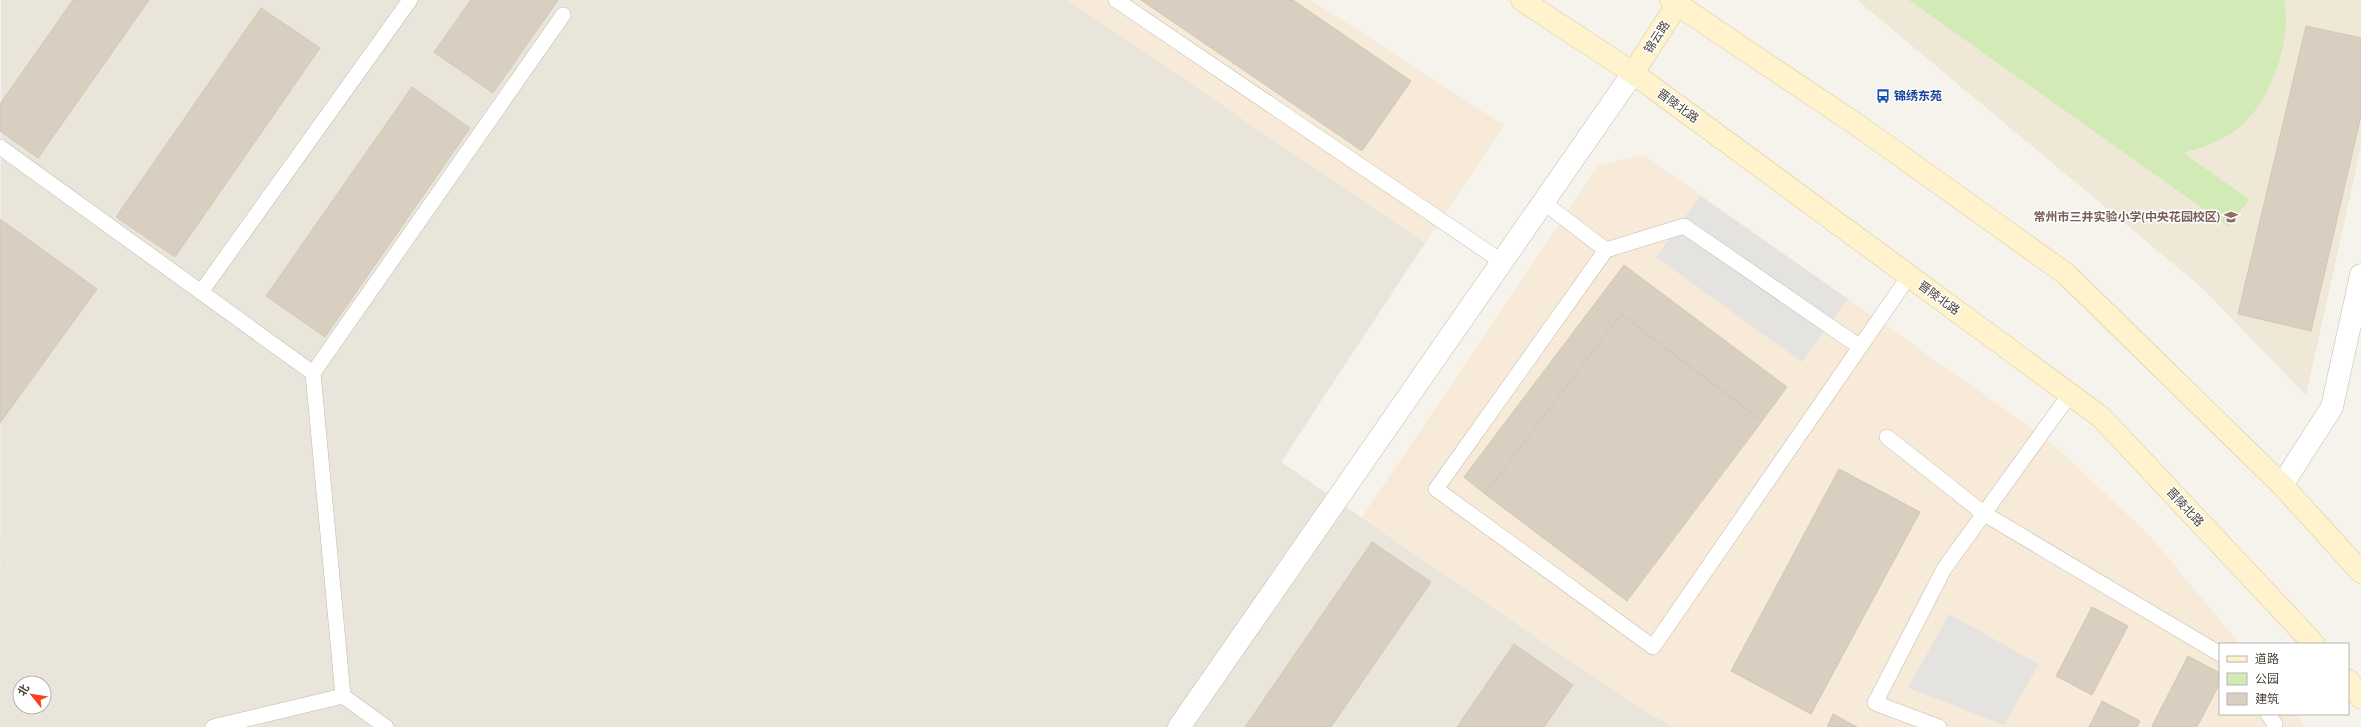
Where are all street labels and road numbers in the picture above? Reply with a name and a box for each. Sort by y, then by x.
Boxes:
street label: 锦云路 [1640,18,1674,56]
street label: 晋陵北路 [1654,85,1702,127]
street label: 晋陵北路 [1915,277,1963,319]
street label: 晋陵北路 [2163,484,2207,530]

